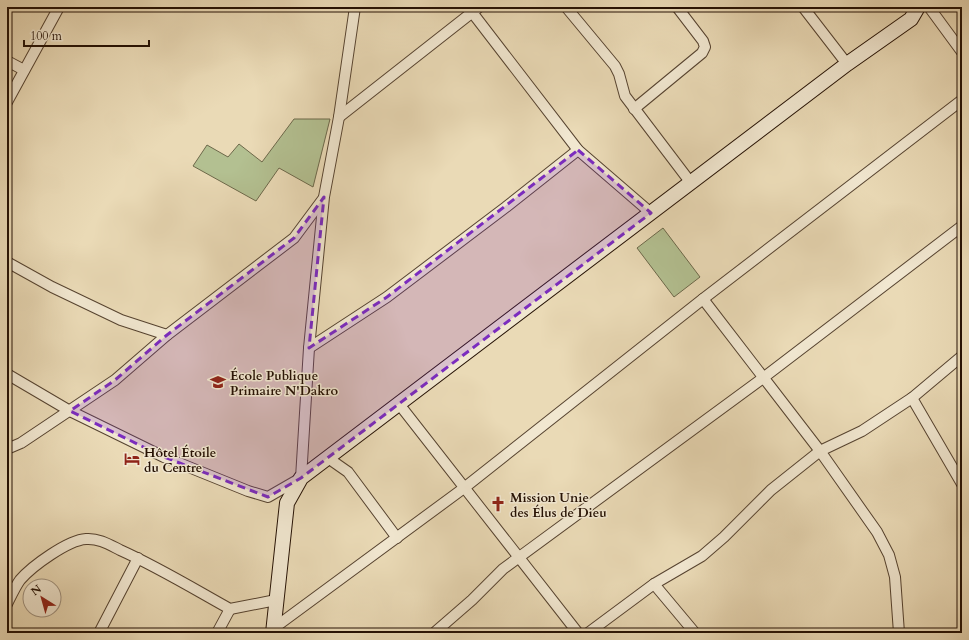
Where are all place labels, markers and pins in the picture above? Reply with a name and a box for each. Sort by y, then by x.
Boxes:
place label: École Publique Primaire N'Dakro [230,367,338,400]
school or university icon: École Publique Primaire N'Dakro [209,373,227,391]
place label: Hôtel Étoile du Centre [144,444,216,477]
hotel icon: Hôtel Étoile du Centre [123,450,141,468]
place label: Mission Unie des Élus de Dieu [510,489,607,522]
church icon: Mission Unie des Élus de Dieu [489,495,507,513]

